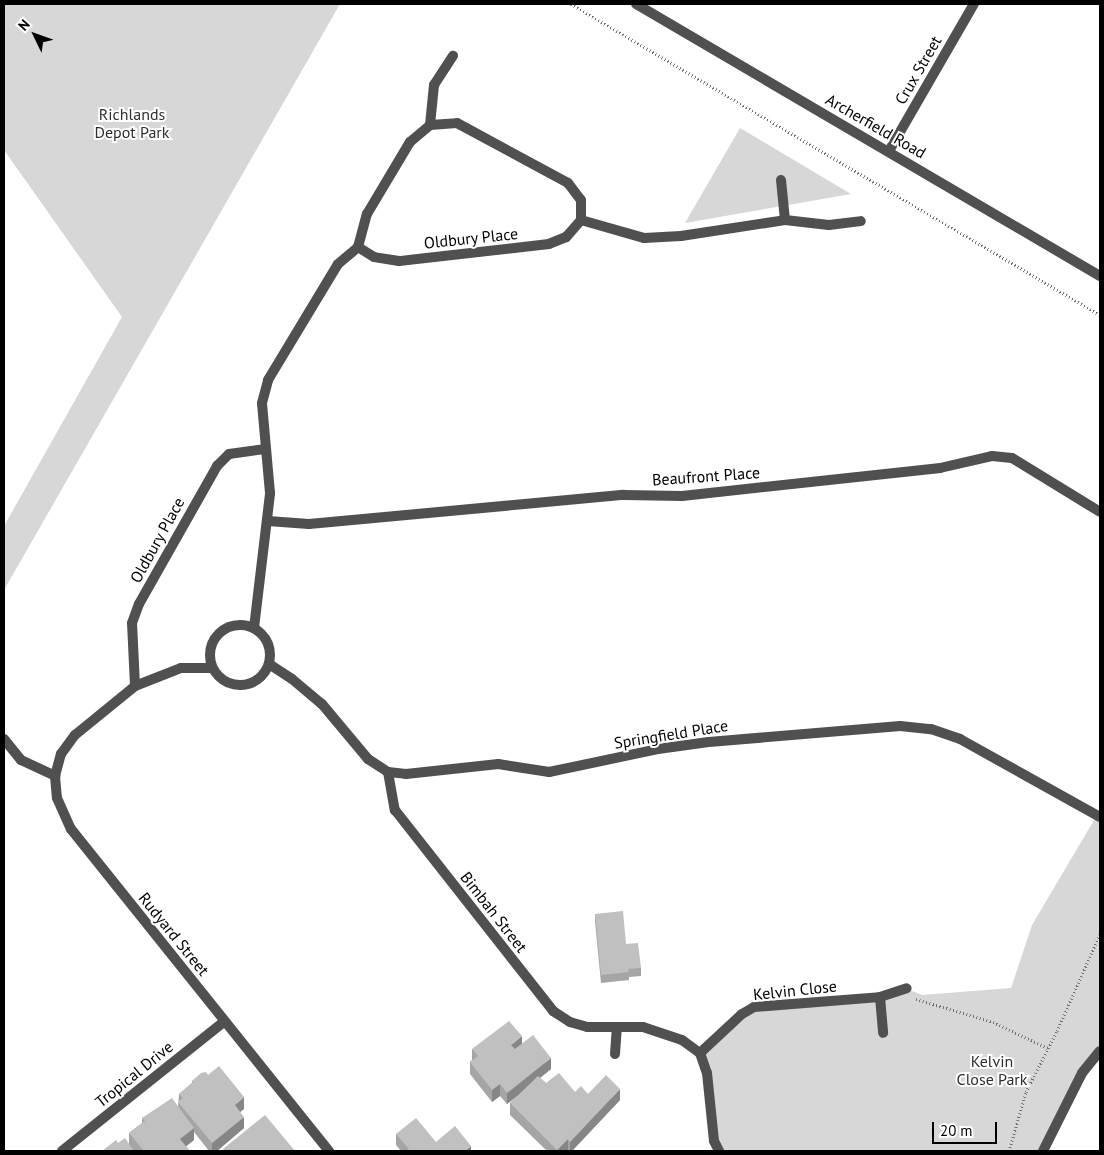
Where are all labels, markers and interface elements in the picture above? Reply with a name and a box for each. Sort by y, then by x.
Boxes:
north arrow [10,10,60,60]
text: N [14,16,34,34]
street label: Crux Street [891,32,945,108]
street label: Archerfield Road [822,90,930,162]
park label: Richlands Depot Park [95,104,169,142]
street label: Oldbury Place [423,223,519,253]
street label: Beaufront Place [651,463,761,489]
street label: Oldbury Place [126,494,188,586]
street label: Springfield Place [613,716,729,752]
street label: Bimbah Street [457,868,531,956]
street label: Rudyard Street [135,889,213,979]
street label: Kelvin Close [752,976,838,1004]
street label: Tropical Drive [91,1037,177,1111]
park label: Kelvin Close Park [957,1051,1027,1089]
scale bar [934,1112,999,1144]
text: 20 m [940,1121,973,1140]

